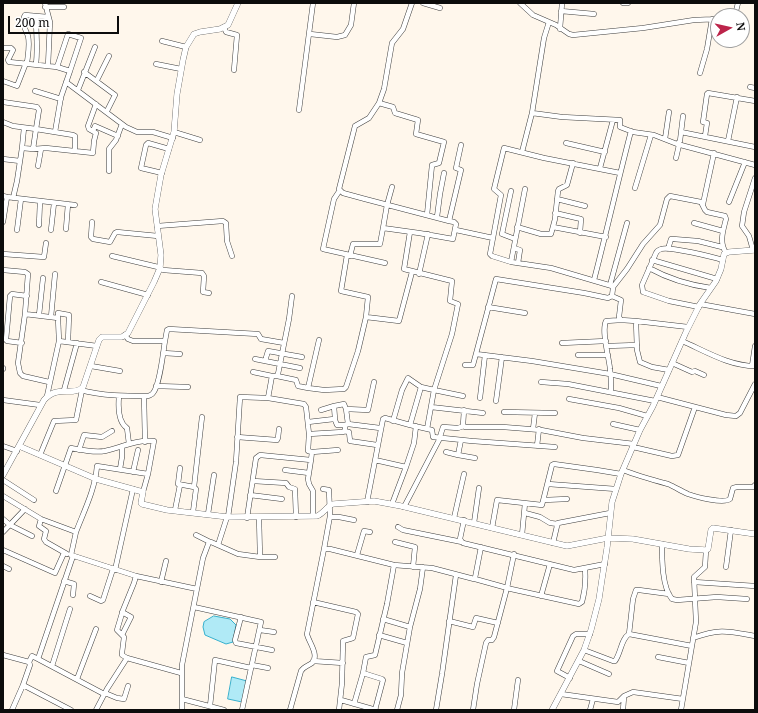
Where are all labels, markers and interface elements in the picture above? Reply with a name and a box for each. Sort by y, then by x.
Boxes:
scale bar [10,8,121,34]
north arrow [710,8,750,48]
text: 200 m [15,14,50,31]
text: N [733,21,749,32]

